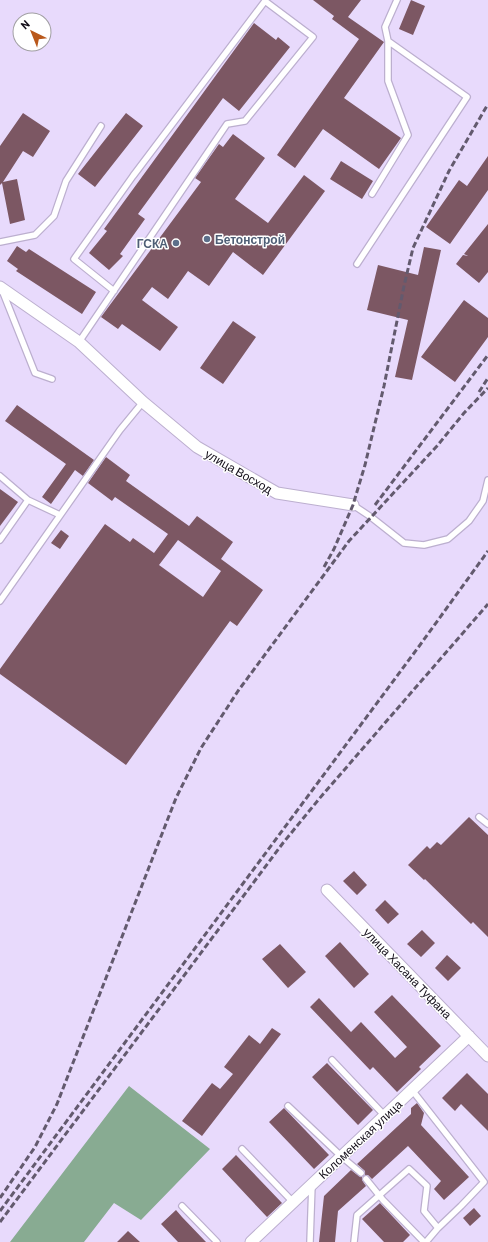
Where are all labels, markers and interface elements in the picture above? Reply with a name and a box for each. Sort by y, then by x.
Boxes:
north arrow [12,12,52,52]
text: N [18,17,32,32]
place label: Бетонстрой [215,232,285,247]
marker: Бетонстрой [202,234,212,244]
place label: ГСКА [137,236,168,250]
marker: ГСКА [171,238,181,248]
street label: улица Восход [202,446,275,497]
street label: улица Хасана Туфана [360,925,455,1022]
street label: Коломенская улица [315,1097,405,1182]

